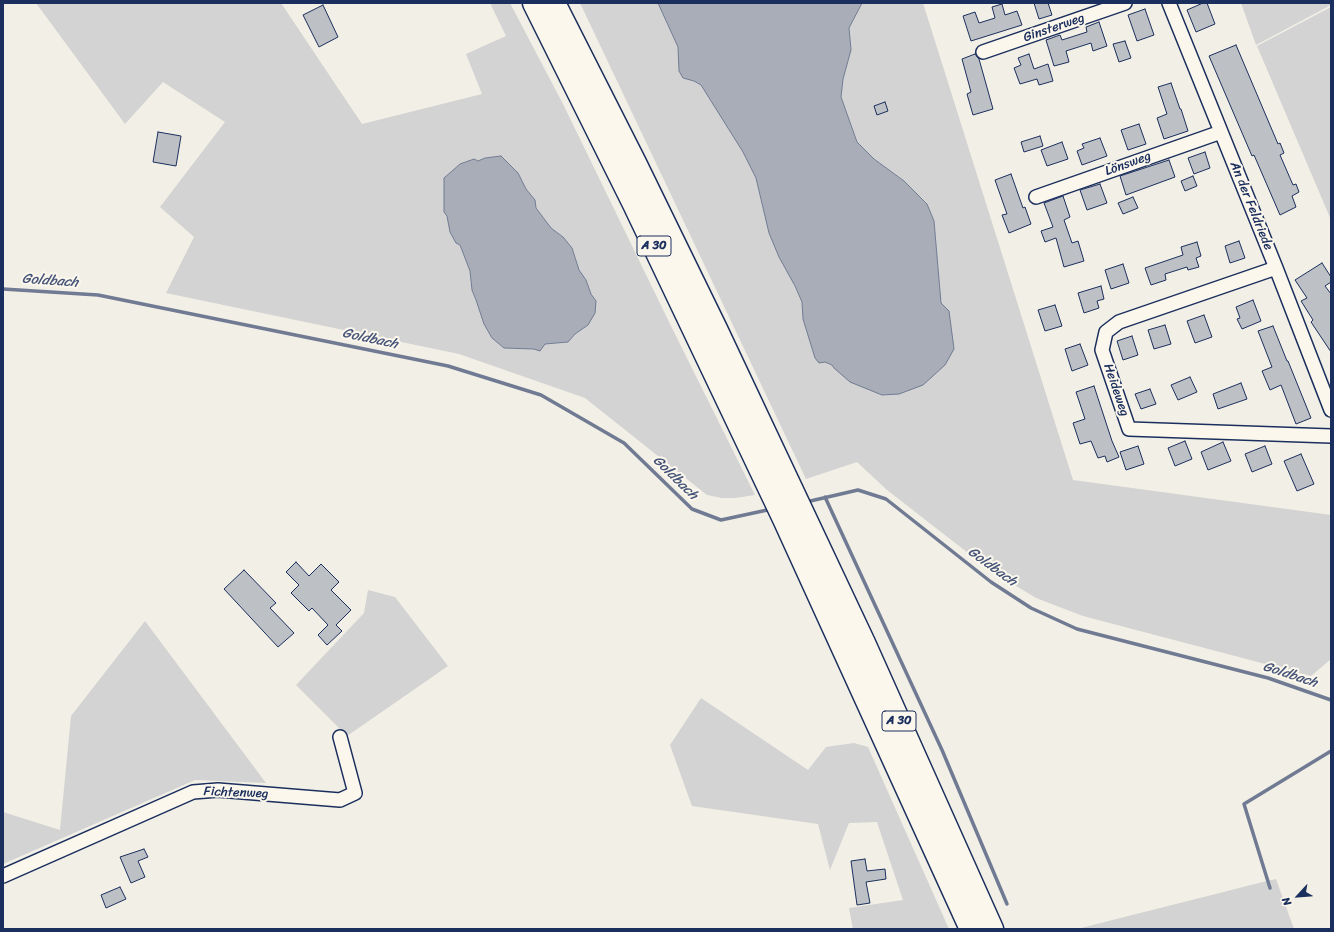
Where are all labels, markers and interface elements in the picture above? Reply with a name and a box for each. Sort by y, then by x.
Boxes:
street label: Ginsterweg [1021,10,1087,46]
street label: Lönsweg [1103,148,1153,180]
street label: An der Feldriede [1226,159,1276,253]
road number: A 30 [637,236,671,256]
water label: Goldbach [21,271,79,291]
water label: Goldbach [341,325,399,353]
street label: Heideweg [1100,362,1132,418]
water label: Goldbach [649,452,701,504]
water label: Goldbach [964,544,1020,590]
water label: Goldbach [1261,658,1319,692]
road number: A 30 [882,711,916,731]
street label: Fichtenweg [203,784,269,802]
north arrow [1278,876,1318,916]
text: N [1277,894,1297,909]

